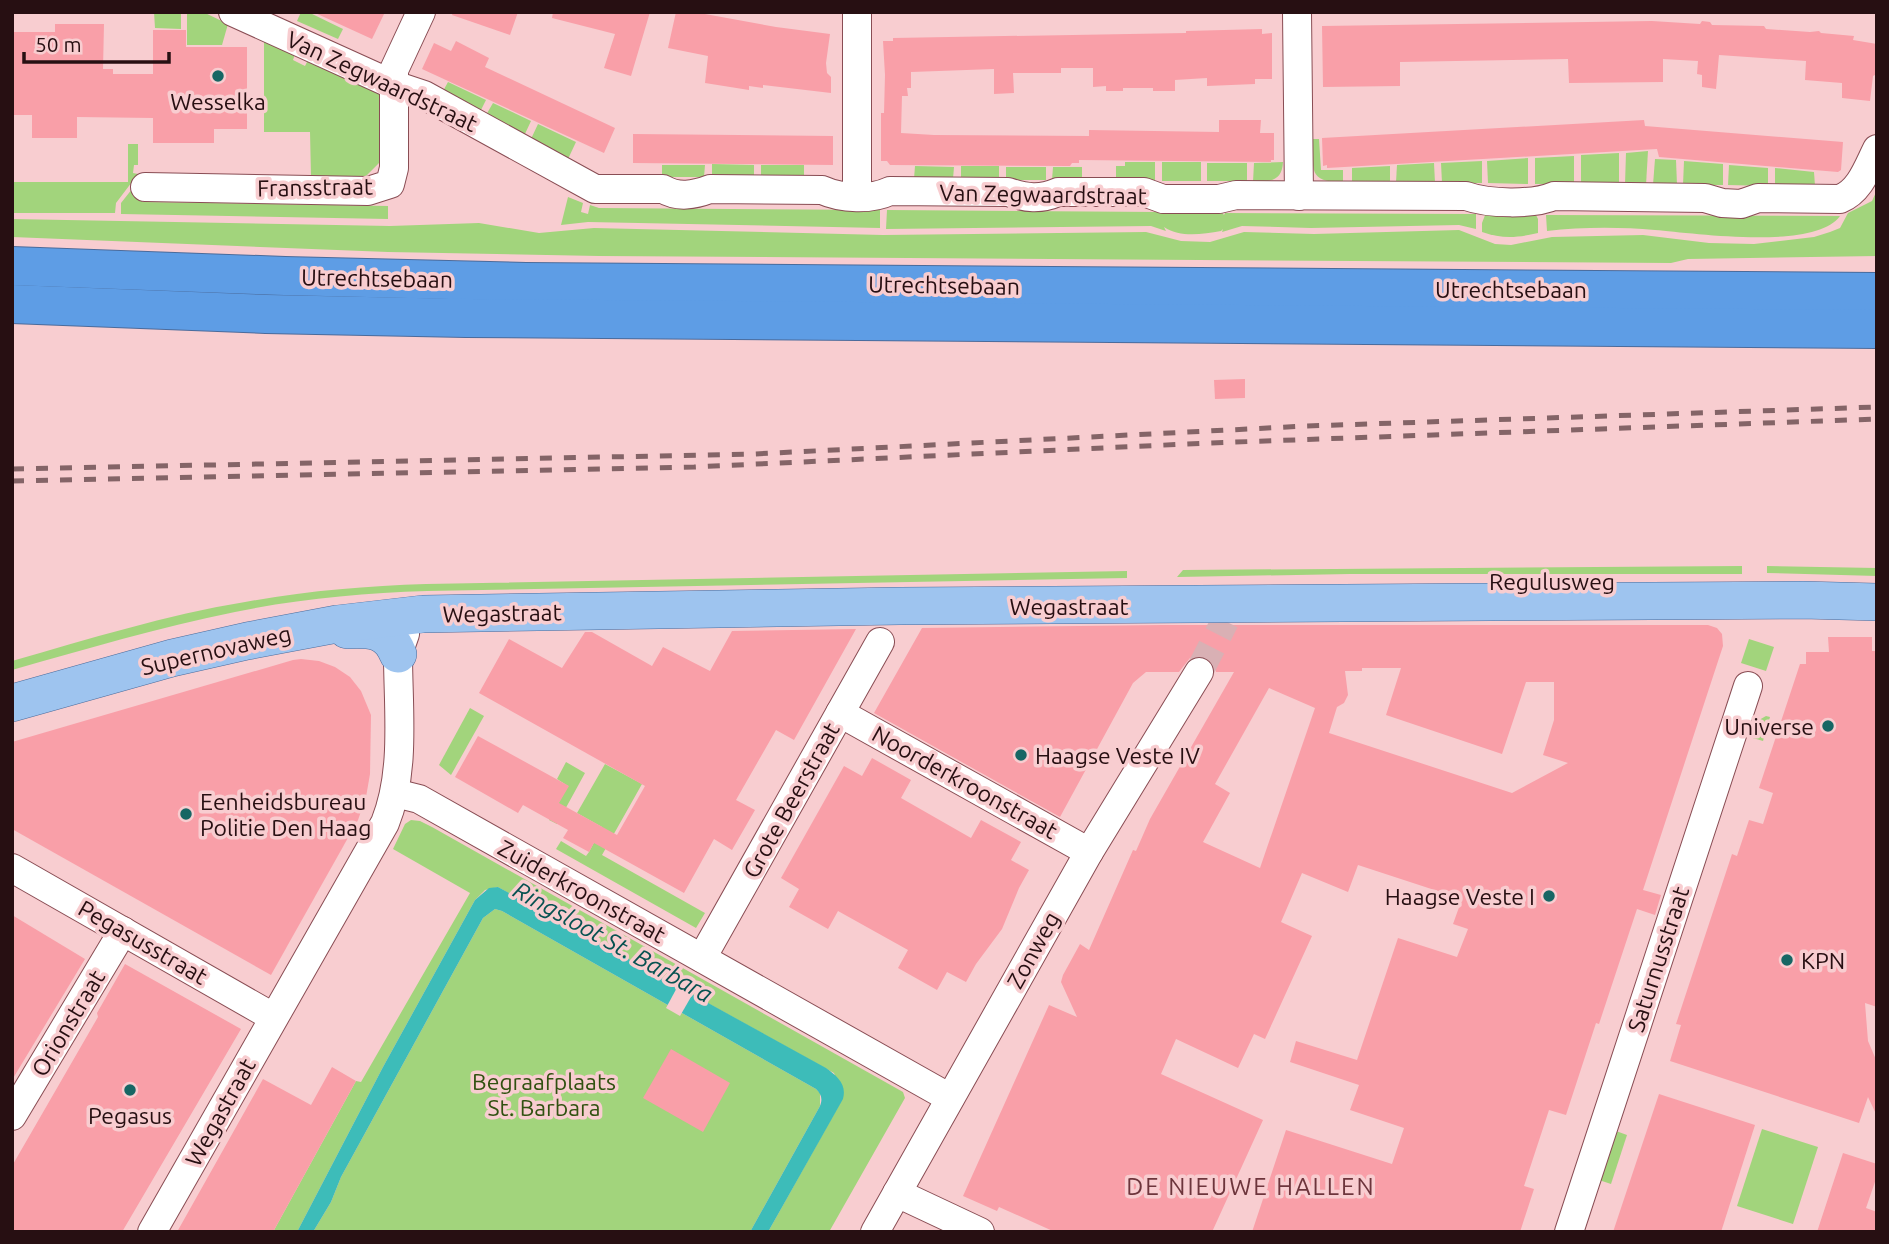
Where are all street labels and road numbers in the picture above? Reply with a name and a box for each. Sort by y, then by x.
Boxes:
street label: Van Zegwaardstraat [283,26,481,136]
street label: Fransstraat [257,173,373,201]
street label: Van Zegwaardstraat [939,180,1147,208]
street label: Utrechtsebaan [301,264,453,292]
street label: Utrechtsebaan [868,271,1020,299]
street label: Utrechtsebaan [1435,277,1587,302]
street label: Regulusweg [1489,569,1615,594]
street label: Wegastraat [1009,594,1129,619]
street label: Wegastraat [442,599,562,627]
street label: Supernovaweg [138,621,294,679]
street label: Grote Beerstraat [738,718,844,882]
street label: Noorderkroonstraat [868,721,1062,843]
street label: Zuiderkroonstraat [494,835,670,947]
street label: Saturnusstraat [1623,883,1693,1035]
street label: Pegasusstraat [74,895,212,989]
street label: Zonweg [1002,908,1064,992]
street label: Orionstraat [27,966,109,1080]
street label: Wegastraat [180,1054,260,1170]

